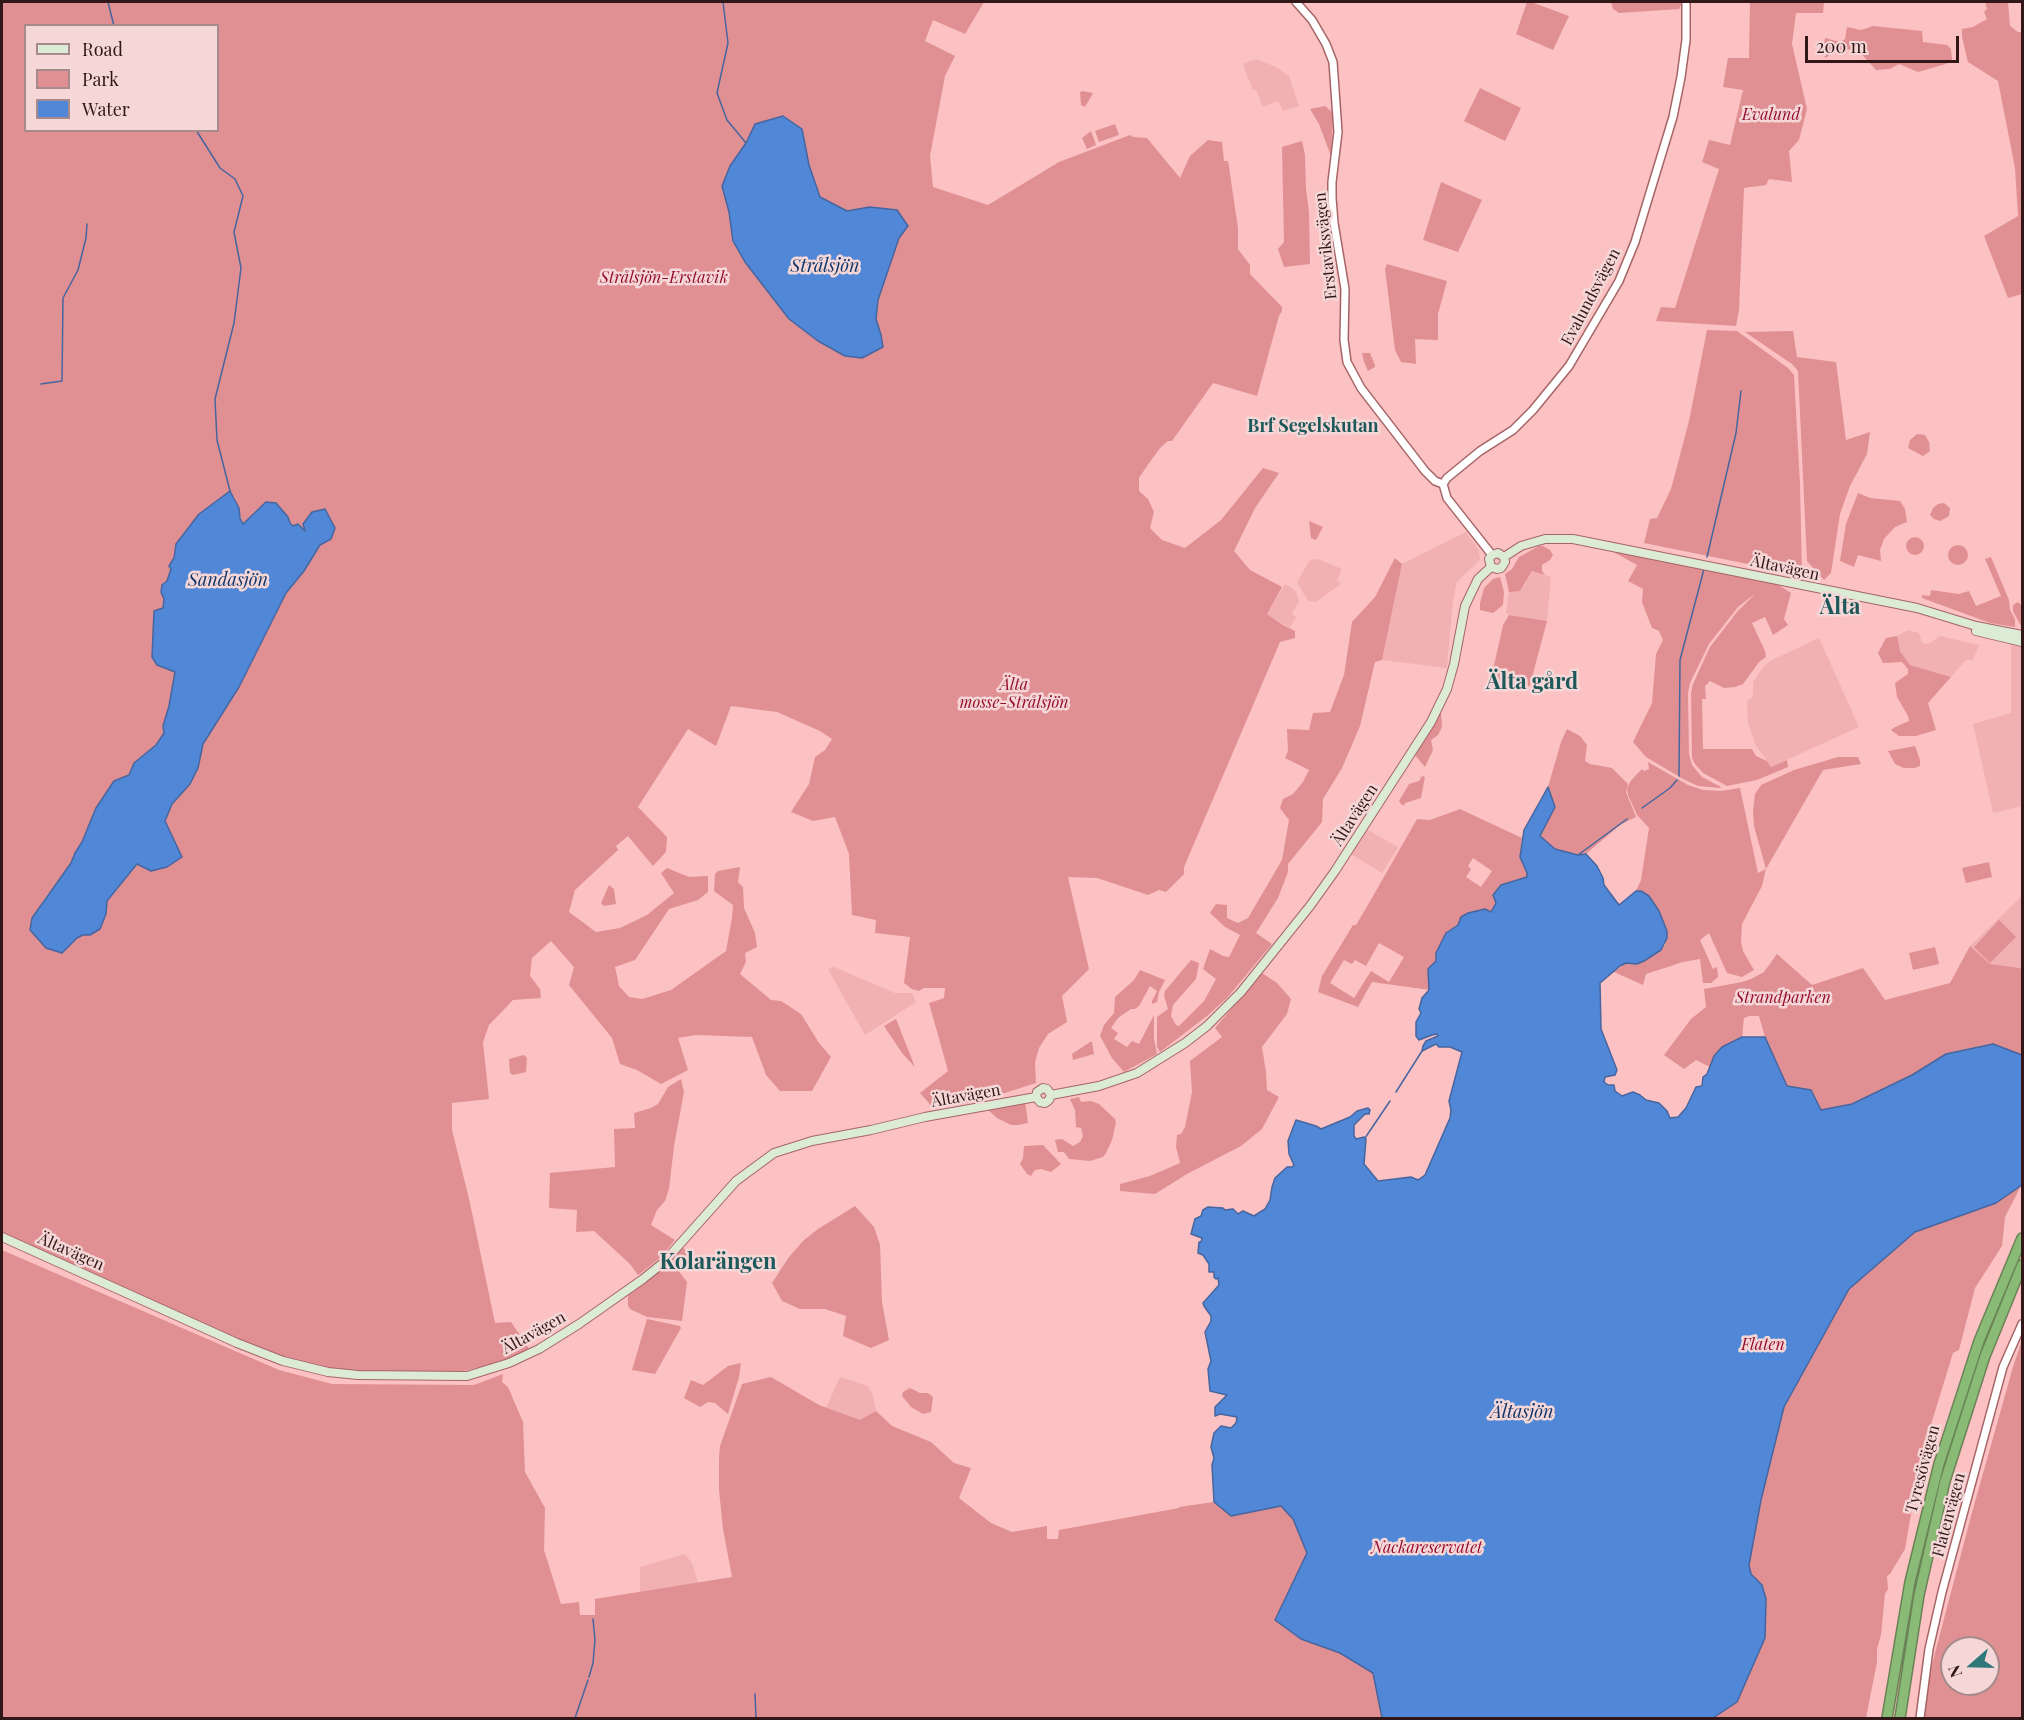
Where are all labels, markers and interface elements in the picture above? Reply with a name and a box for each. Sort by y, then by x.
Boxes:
legend [24,24,219,132]
scale bar [1808,24,1962,62]
text: 200 m [1816,34,1867,58]
text: Road [82,37,123,61]
text: Park [82,67,119,91]
text: Water [82,97,130,121]
park label: Evalund [1742,105,1800,125]
street label: Erstaviksvägen [1311,191,1341,301]
street label: Evalundsvägen [1557,245,1625,349]
water label: Strålsjön [791,255,859,277]
park label: Strålsjön-Erstavik [600,268,728,288]
district label: Brf Segelskutan [1247,415,1379,437]
street label: Ältavägen [1749,551,1821,585]
water label: Sandasjön [188,569,268,591]
district label: Älta [1820,594,1860,620]
district label: Älta gård [1486,669,1578,695]
park label: Älta mosse-Strålsjön [959,675,1069,713]
street label: Ältavägen [1328,780,1382,850]
park label: Strandparken [1735,988,1831,1008]
street label: Ältavägen [930,1080,1002,1112]
street label: Ältavägen [35,1229,107,1275]
district label: Kolarängen [659,1249,777,1275]
street label: Ältavägen [499,1308,569,1358]
park label: Flaten [1741,1335,1785,1355]
water label: Ältasjön [1491,1401,1553,1423]
street label: Tyresövägen [1902,1423,1944,1515]
street label: Flatenvägen [1929,1471,1969,1559]
park label: Nackareservatet [1372,1538,1482,1558]
north arrow [1940,1636,2000,1696]
text: N [1943,1663,1966,1681]

